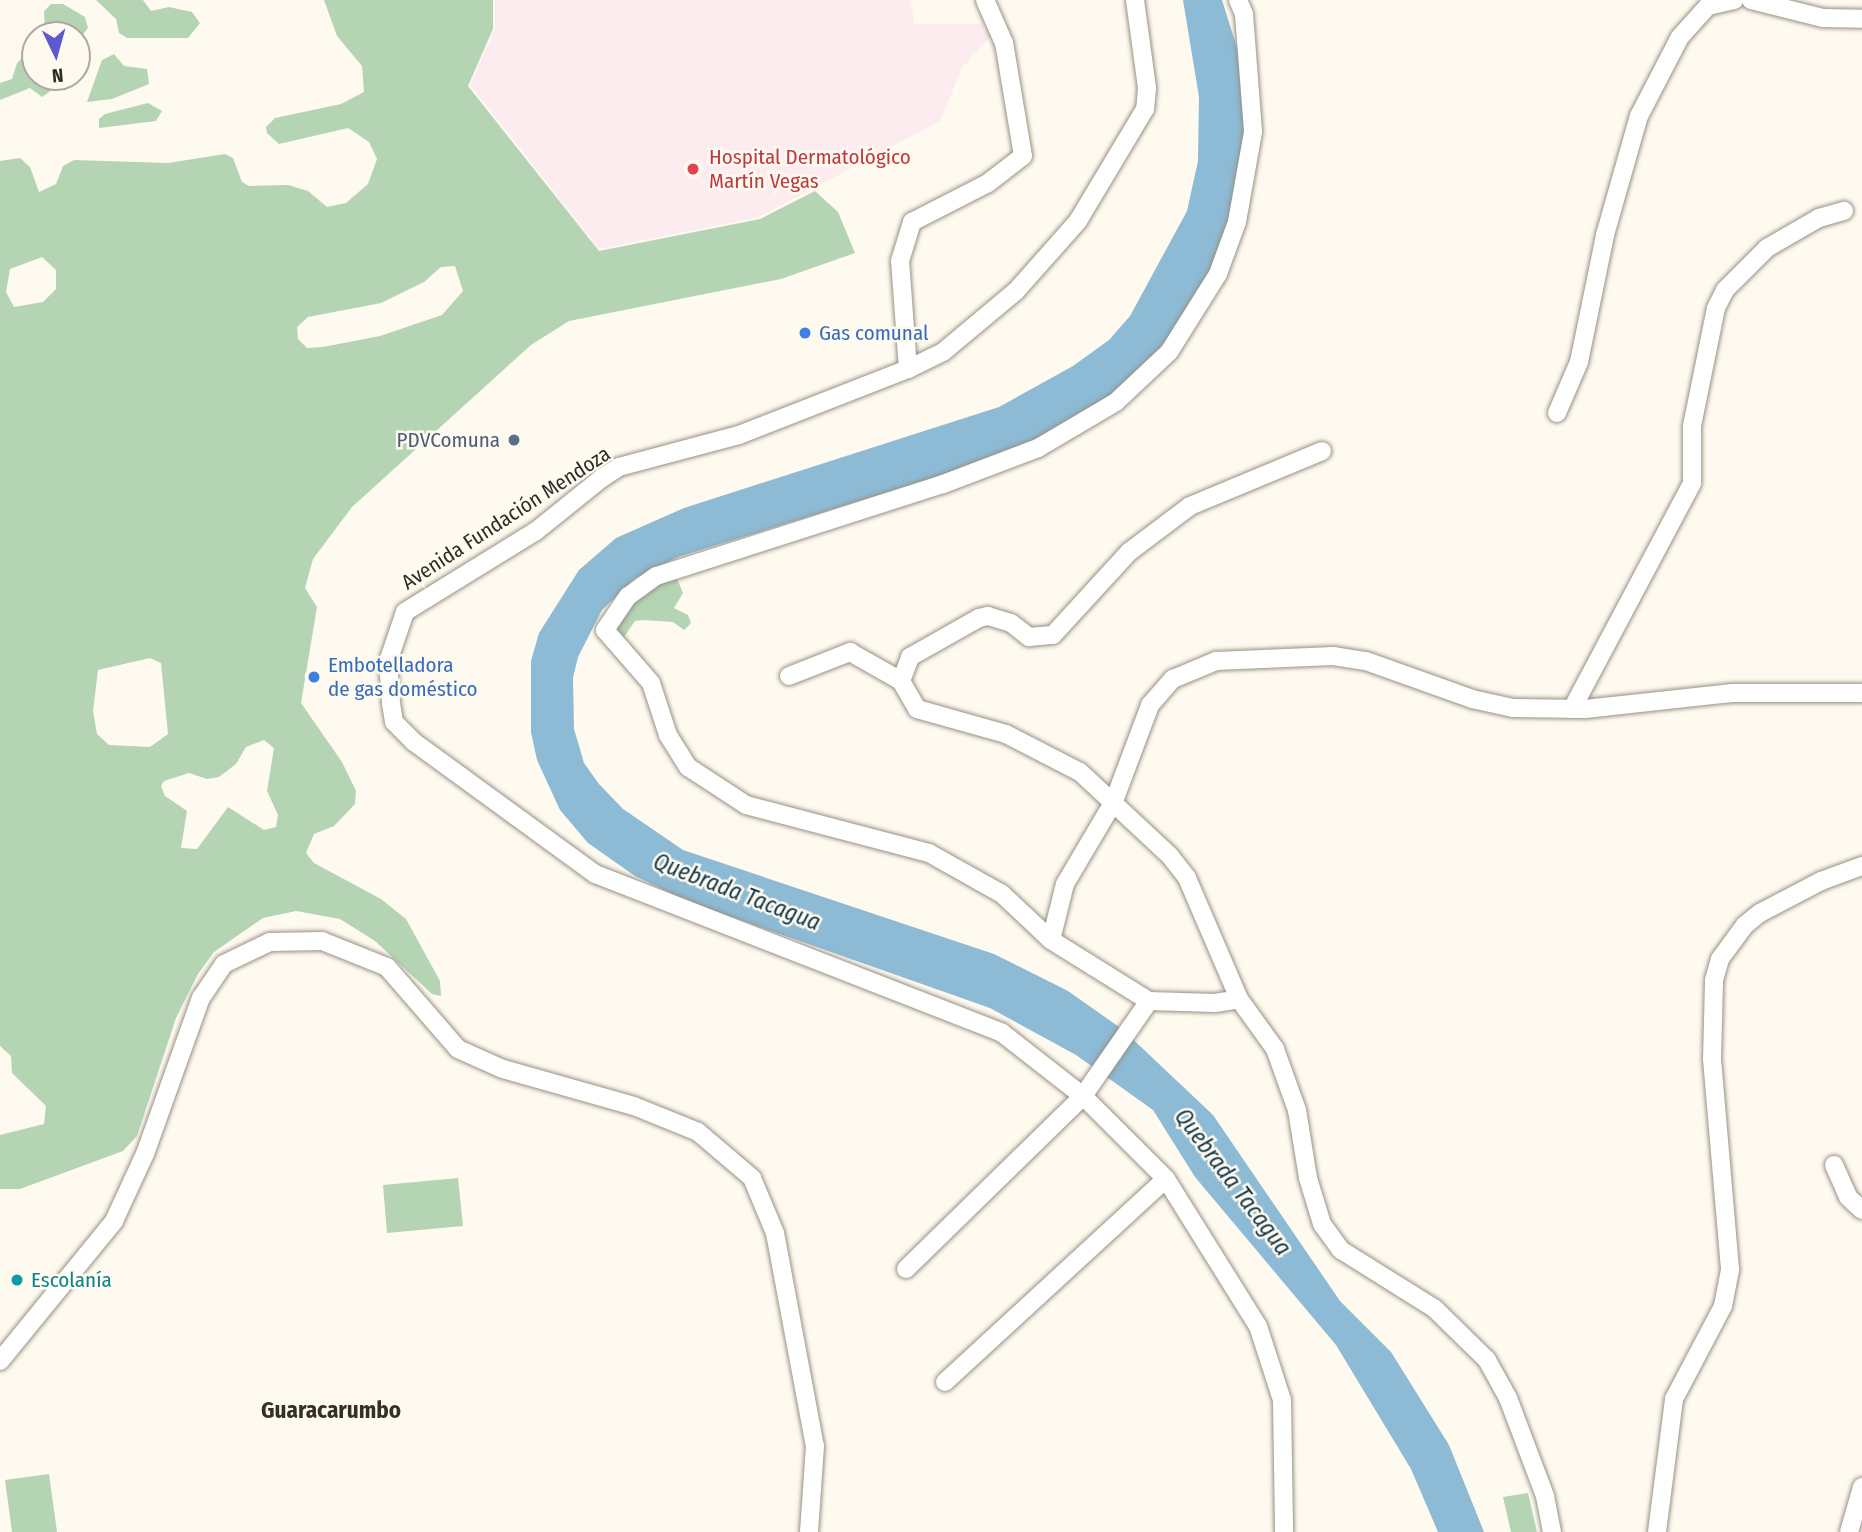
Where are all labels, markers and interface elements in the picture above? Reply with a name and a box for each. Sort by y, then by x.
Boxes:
north arrow [21,21,91,91]
text: N [51,63,64,87]
place label: Hospital Dermatológico Martín Vegas [709,144,911,194]
marker: Hospital Dermatológico Martín Vegas [683,159,703,179]
place label: Gas comunal [819,320,929,346]
marker: Gas comunal [797,325,813,341]
place label: PDVComuna [397,427,500,453]
marker: PDVComuna [506,432,522,448]
street label: Avenida Fundación Mendoza [397,441,615,595]
place label: Embotelladora de gas doméstico [328,652,478,702]
marker: Embotelladora de gas doméstico [306,669,322,685]
water label: Quebrada Tacagua [650,847,824,937]
water label: Quebrada Tacagua [1169,1103,1297,1261]
place label: Escolanía [31,1267,112,1293]
marker: Escolanía [9,1272,25,1288]
district label: Guaracarumbo [261,1396,401,1424]

